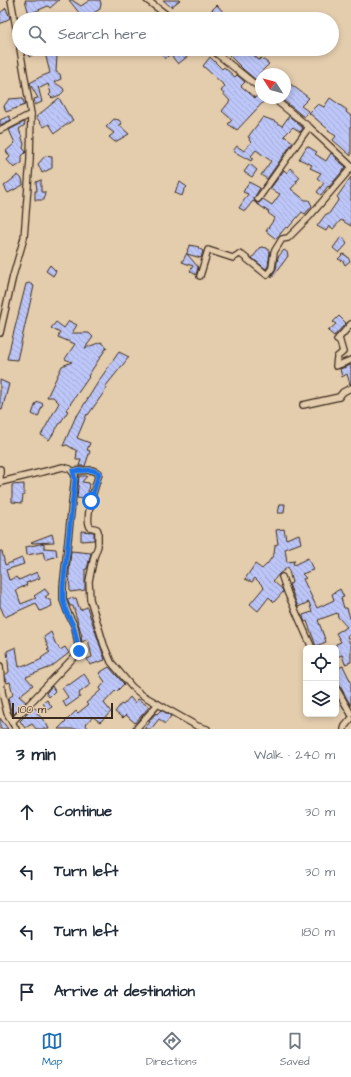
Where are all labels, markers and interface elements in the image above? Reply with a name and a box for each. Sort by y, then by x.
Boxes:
search box [12,12,339,56]
icon: search [26,23,48,45]
text: Search here [58,24,147,45]
north arrow [255,68,291,104]
route start [82,492,100,510]
route end [70,642,88,660]
map controls [303,645,339,717]
button: locate [303,645,339,681]
button: layers [303,681,339,717]
scale bar [12,701,113,720]
text: 100 m [18,702,46,717]
text: 3 min [16,743,56,767]
text: Walk · 240 m [254,746,335,764]
icon: ahead [16,801,38,823]
text: Continue [54,801,112,822]
text: 30 m [305,803,335,821]
icon: left [16,861,38,883]
text: Turn left [54,861,118,882]
text: 30 m [305,863,335,881]
icon: left [16,921,38,943]
text: Turn left [54,921,118,942]
text: 180 m [301,923,335,941]
icon: arrive [16,981,38,1003]
text: Arrive at destination [54,981,195,1002]
tab: Map [41,1030,63,1069]
tab: Directions [146,1030,197,1069]
tab: Saved [280,1030,310,1069]

